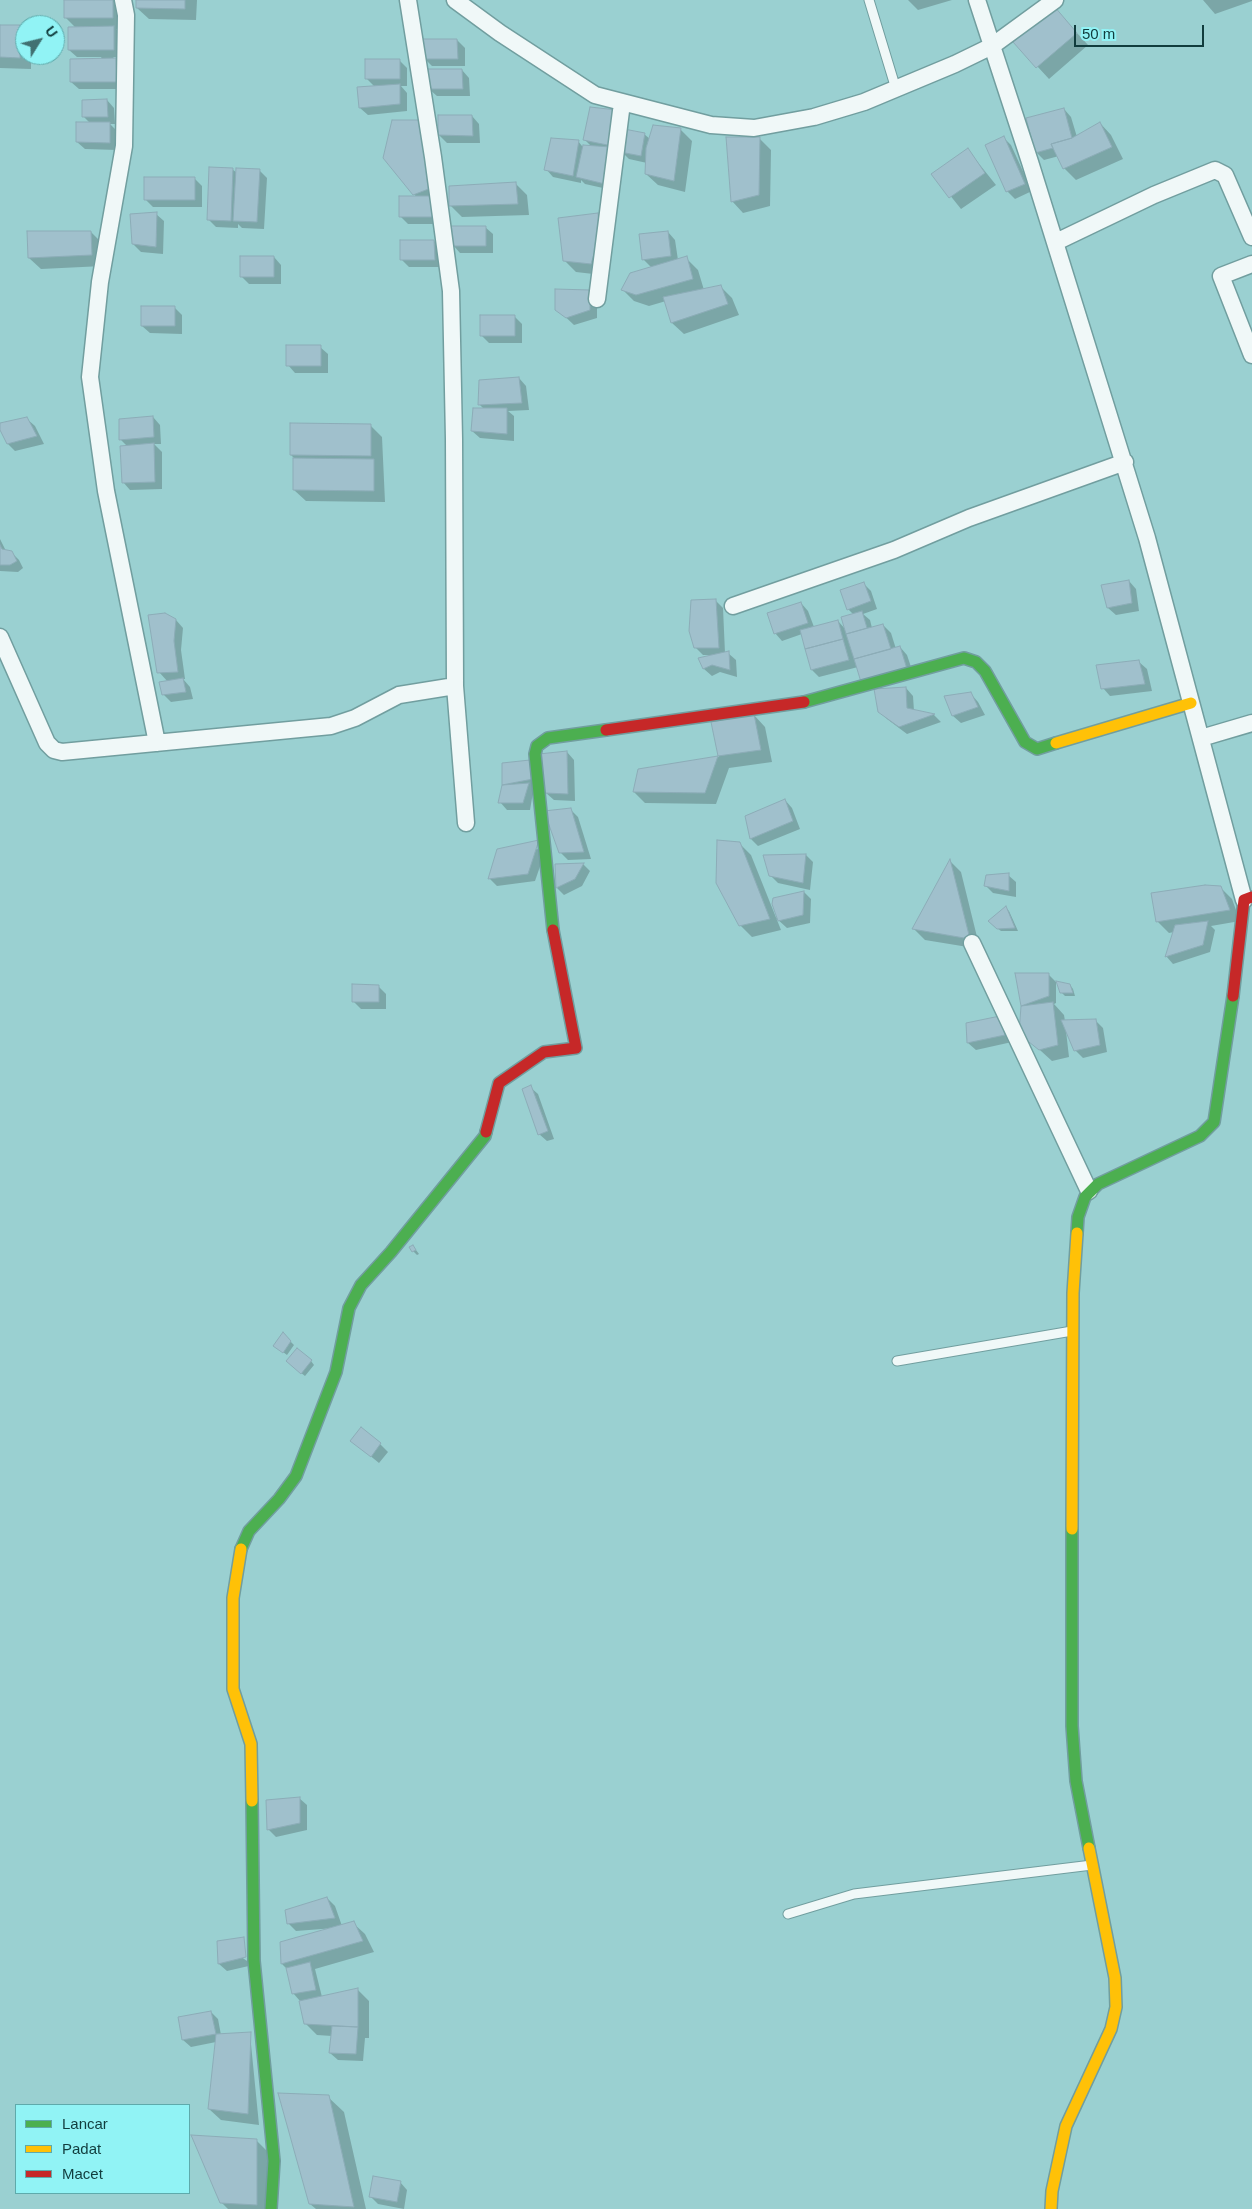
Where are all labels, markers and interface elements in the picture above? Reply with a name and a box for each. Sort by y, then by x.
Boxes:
north arrow [15,15,65,65]
scale bar [1077,15,1207,47]
text: U [42,23,61,41]
text: 50 m [1082,25,1115,42]
legend [15,2104,190,2194]
text: Lancar [62,2115,108,2132]
text: Padat [62,2140,101,2157]
text: Macet [62,2165,103,2182]

